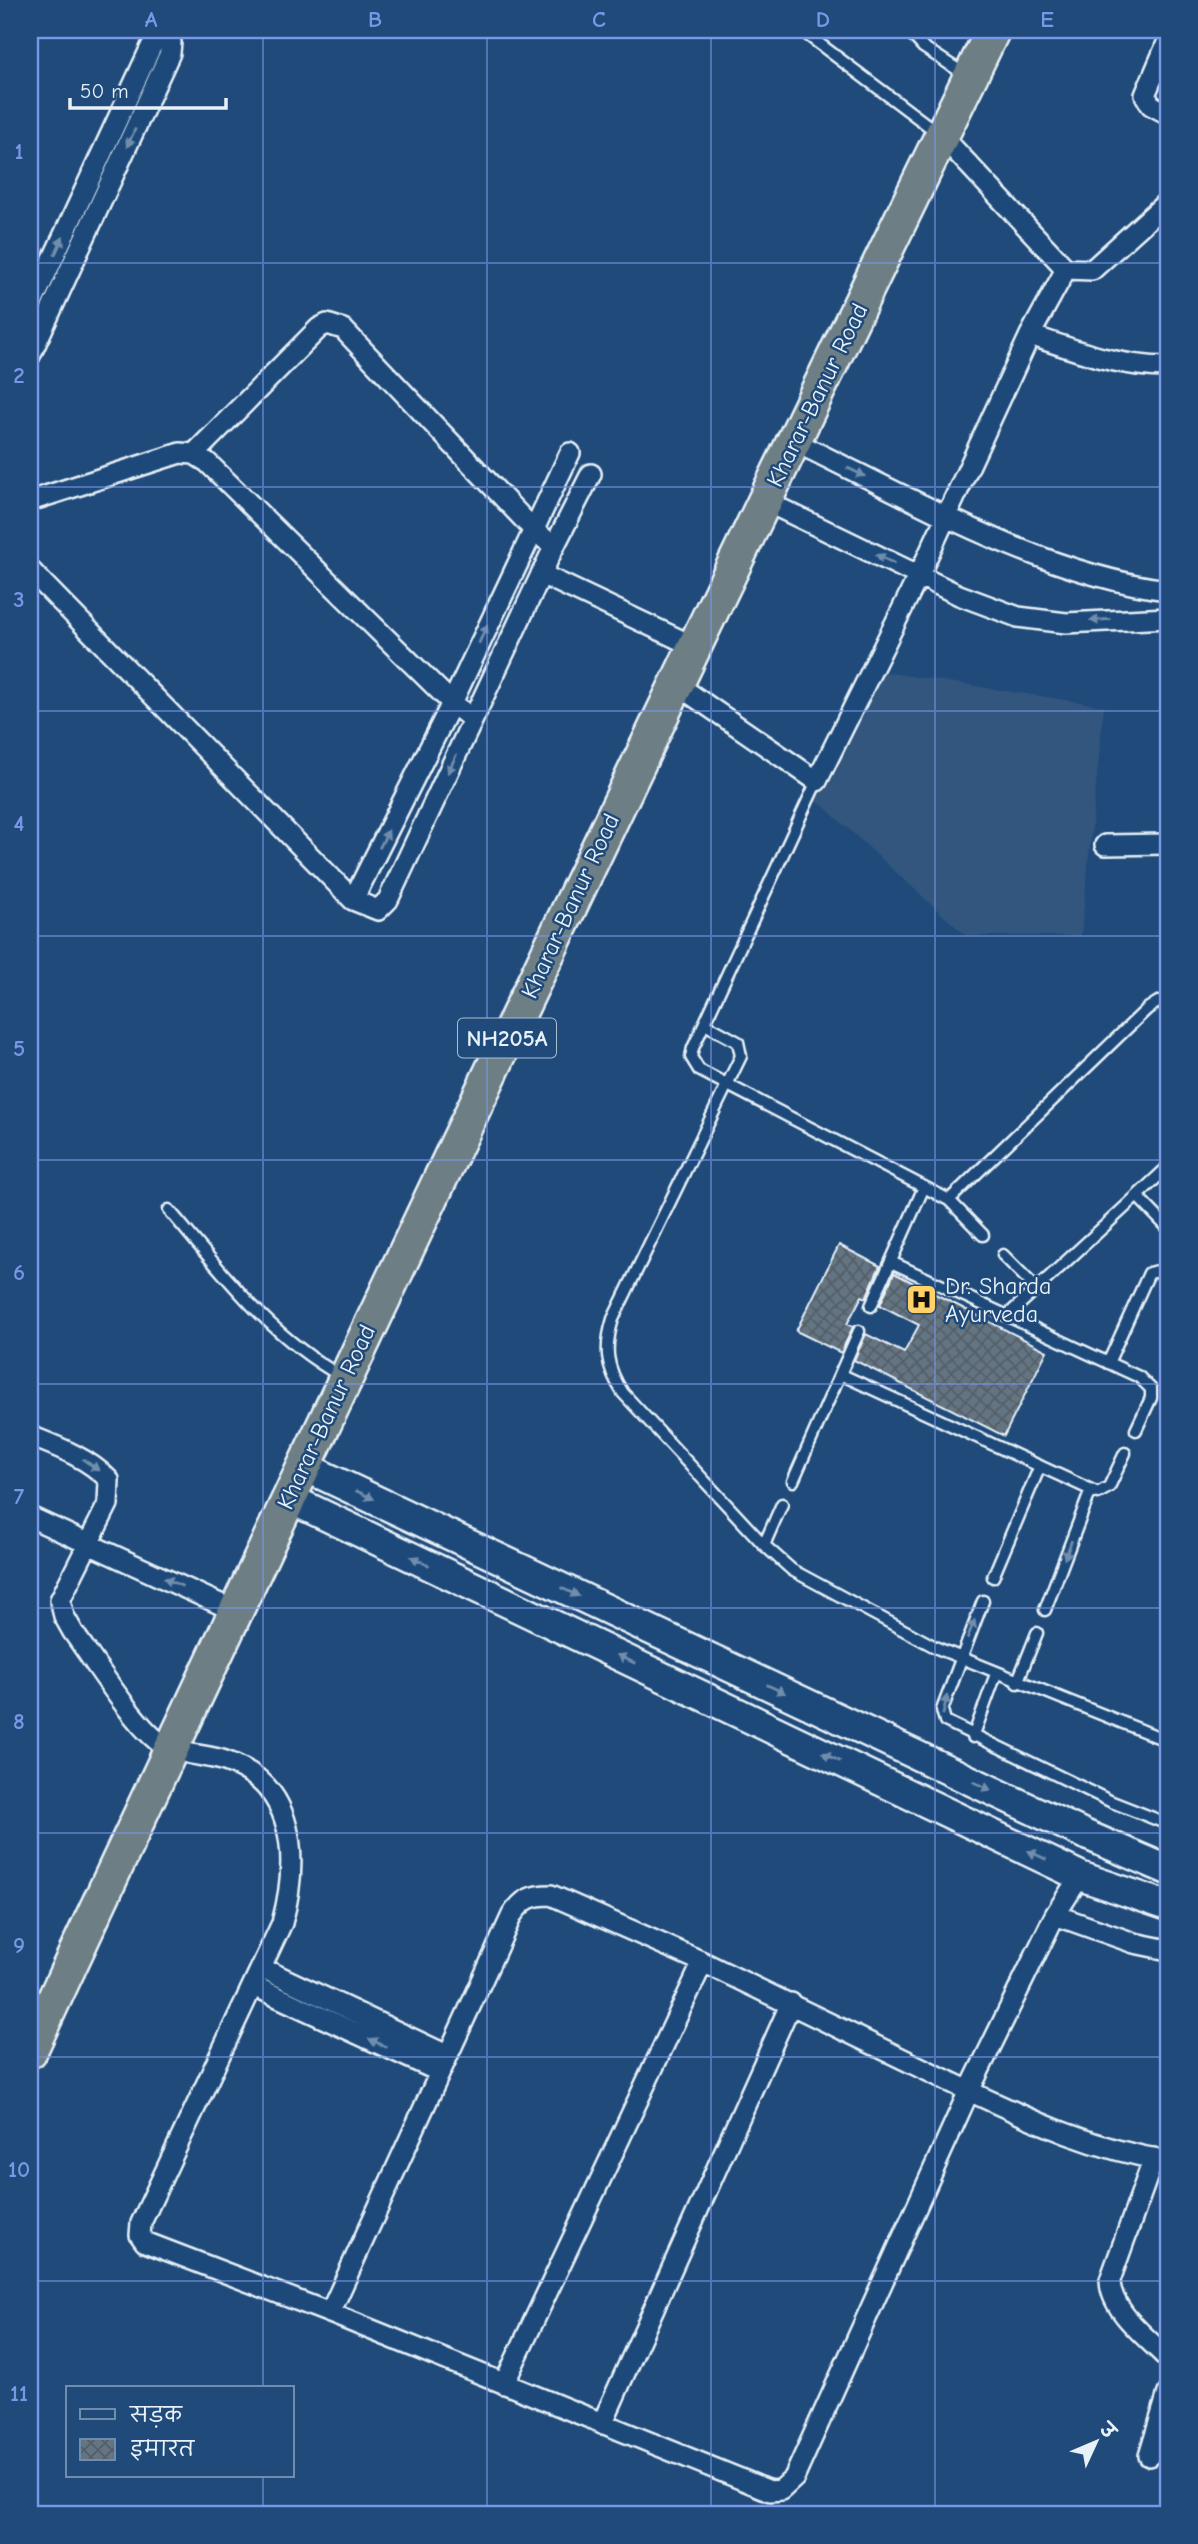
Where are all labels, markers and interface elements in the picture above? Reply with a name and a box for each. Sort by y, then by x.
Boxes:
text: A [145,6,158,33]
text: B [368,6,382,33]
text: C [592,6,606,33]
text: D [816,6,830,33]
text: E [1040,6,1054,33]
scale bar [70,66,226,110]
text: 50 m [80,79,129,103]
one-way arrow [125,128,137,148]
text: 1 [14,138,24,165]
one-way arrow [53,236,64,256]
street label: Kharar-Banur Road [760,299,874,491]
text: 2 [13,362,25,389]
one-way arrow [846,466,866,477]
one-way arrow [875,554,895,565]
text: 3 [13,586,25,613]
one-way arrow [1089,615,1111,626]
one-way arrow [478,624,489,645]
one-way arrow [446,754,457,774]
street label: Kharar-Banur Road [515,809,625,1003]
text: 4 [14,810,25,837]
one-way arrow [378,829,389,849]
road number: NH205A [458,1018,556,1058]
text: 5 [13,1035,25,1062]
text: 6 [13,1259,25,1286]
place label: Dr. Sharda Ayurveda [945,1272,1051,1328]
hospital icon: Dr. Sharda Ayurveda [905,1283,939,1317]
street label: Kharar-Banur Road [271,1320,381,1514]
one-way arrow [82,1458,100,1472]
text: 7 [14,1483,25,1510]
one-way arrow [355,1489,375,1501]
one-way arrow [1063,1540,1074,1561]
one-way arrow [410,1555,431,1566]
one-way arrow [163,1576,183,1588]
one-way arrow [560,1587,581,1598]
one-way arrow [965,1619,977,1639]
one-way arrow [616,1653,636,1665]
one-way arrow [766,1683,786,1695]
one-way arrow [940,1694,951,1716]
text: 8 [13,1708,25,1735]
one-way arrow [821,1751,841,1762]
one-way arrow [972,1780,992,1792]
one-way arrow [1026,1849,1047,1860]
text: 9 [13,1932,25,1959]
one-way arrow [368,2038,388,2049]
text: 10 [8,2156,30,2183]
text: 11 [10,2380,28,2407]
legend [66,2386,294,2478]
text: सड़क [129,2403,183,2428]
north arrow [1062,2408,1132,2478]
text: उ [1094,2417,1121,2445]
text: इमारत [130,2437,196,2461]

